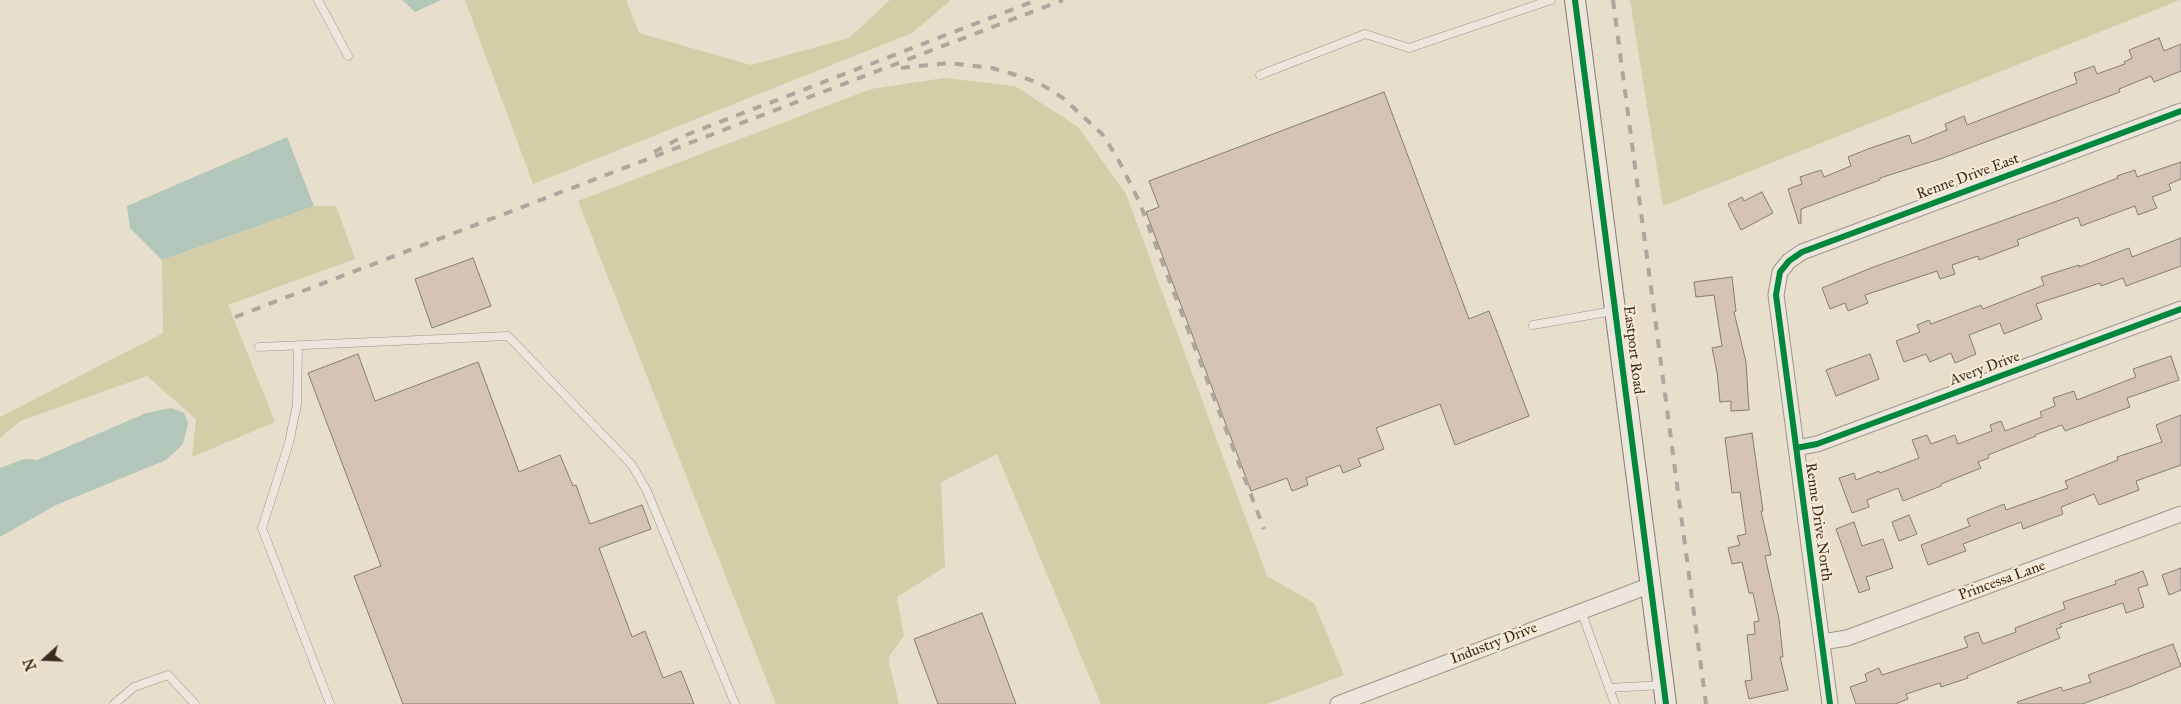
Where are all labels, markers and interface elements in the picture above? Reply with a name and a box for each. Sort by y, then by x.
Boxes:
street label: Renne Drive East [1914,150,2022,204]
street label: Eastport Road [1619,305,1647,395]
street label: Avery Drive [1947,348,2023,390]
street label: Renne Drive North [1801,461,1835,583]
street label: Princessa Lane [1956,557,2048,605]
street label: Industry Drive [1448,619,1540,669]
north arrow [20,634,70,684]
text: N [20,656,40,673]

